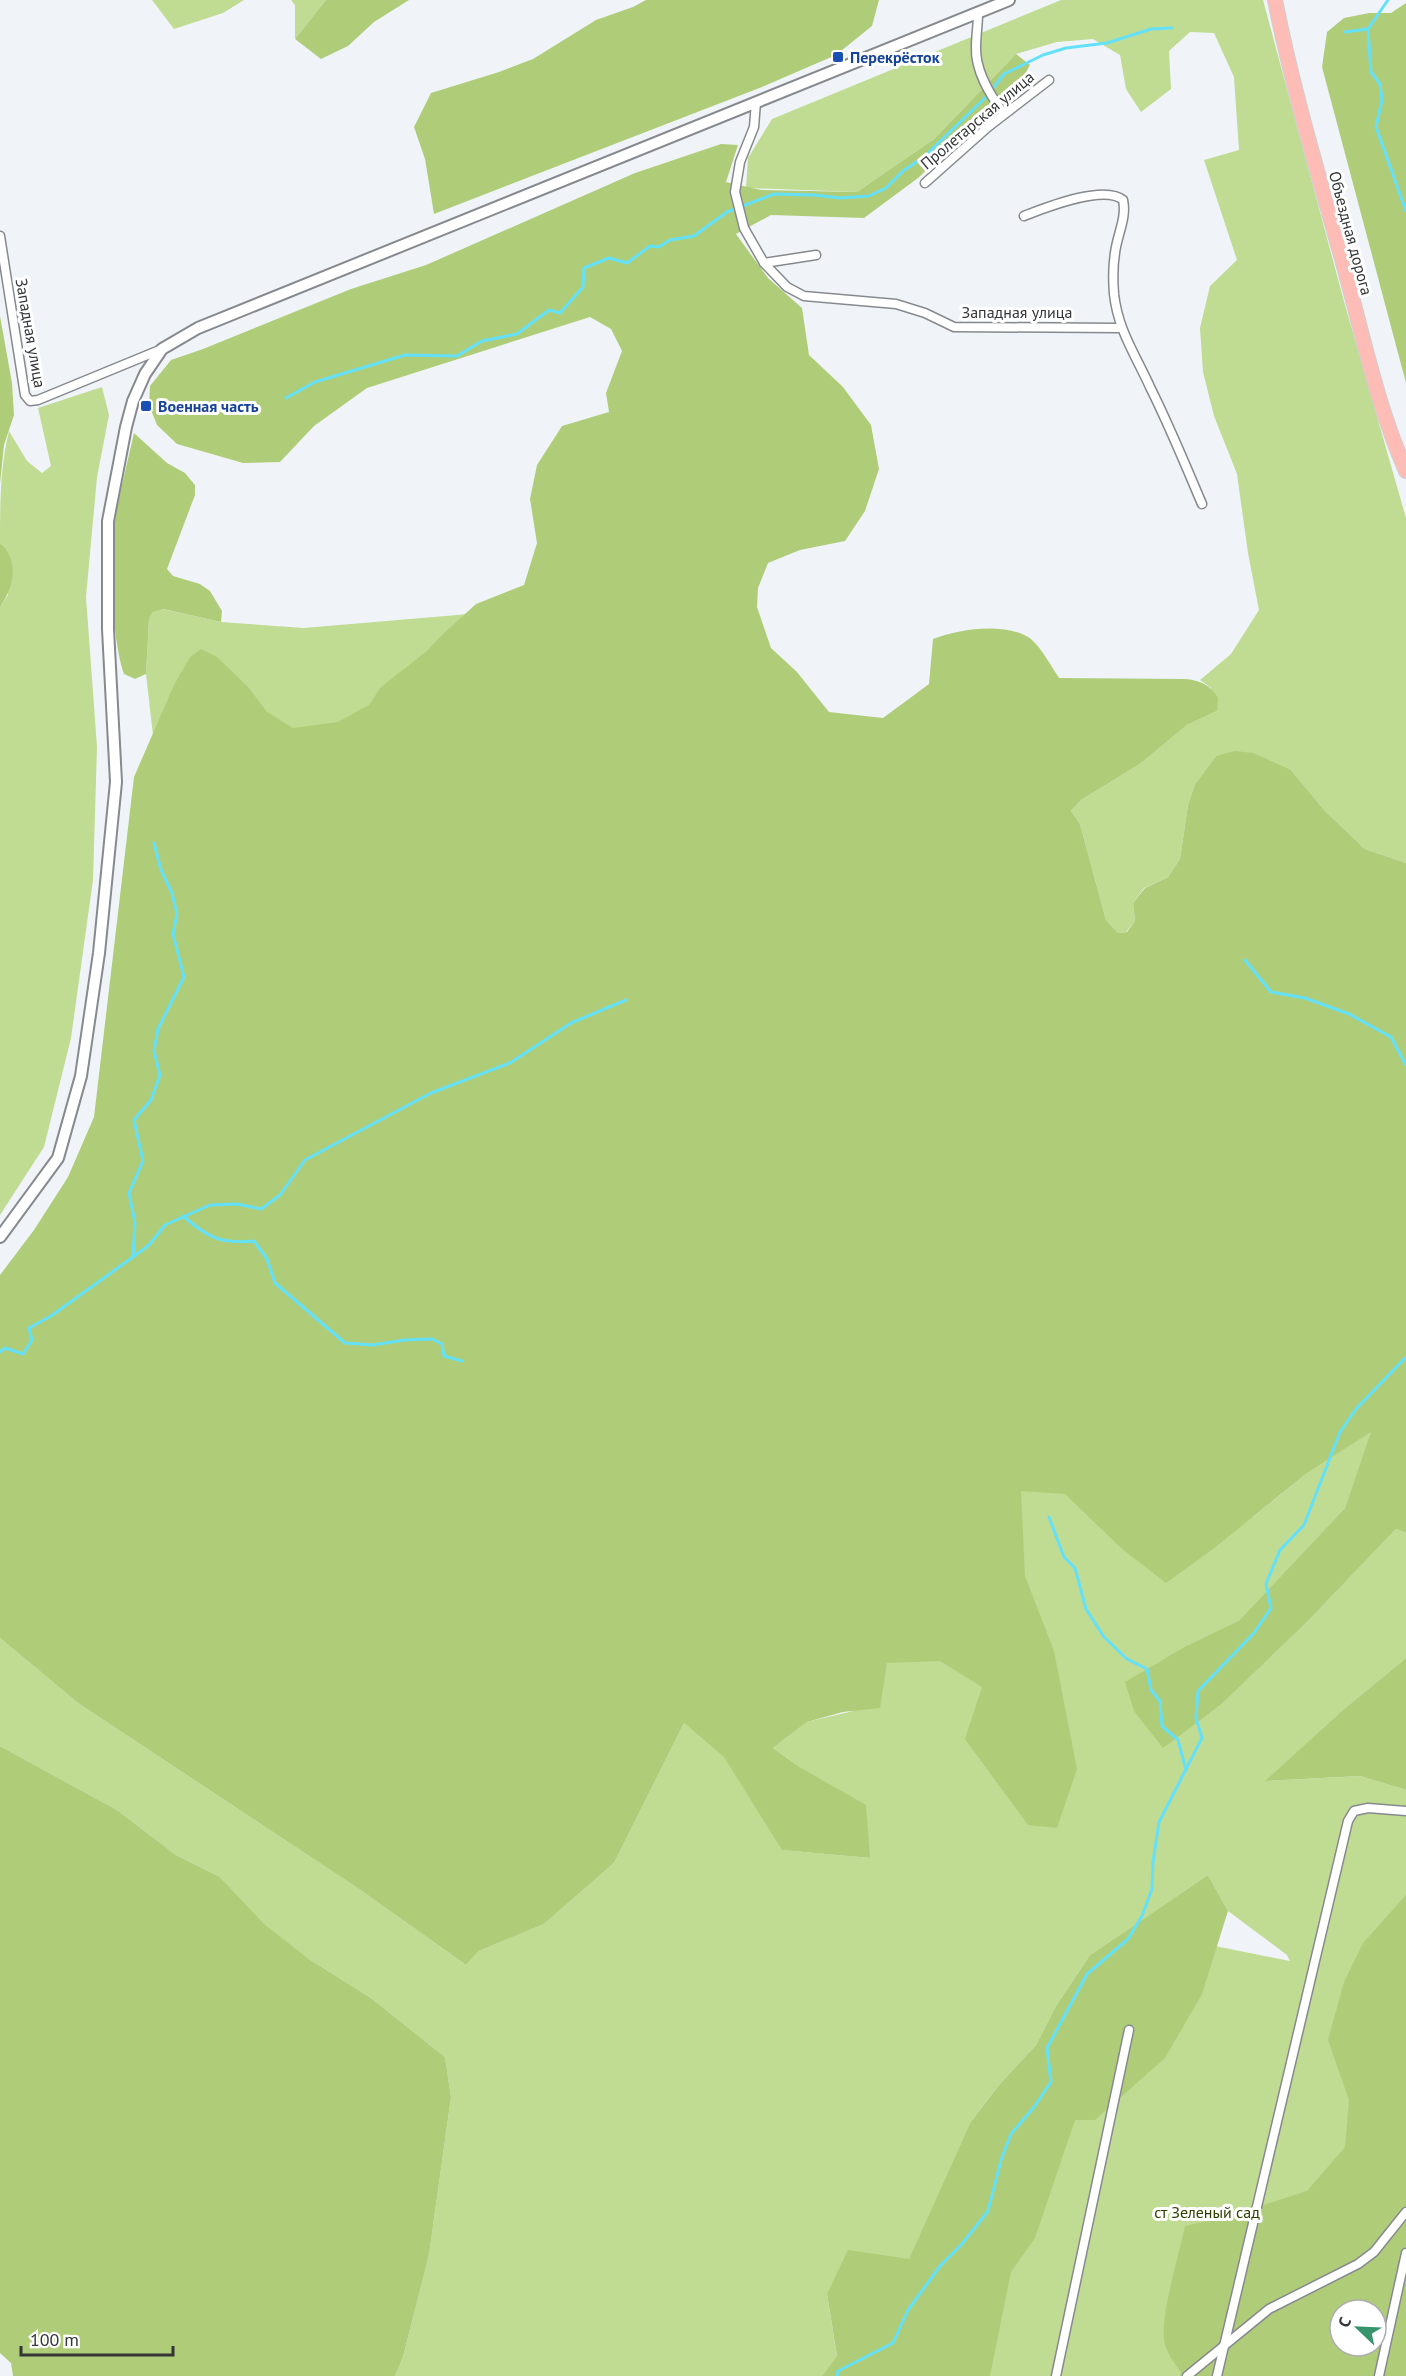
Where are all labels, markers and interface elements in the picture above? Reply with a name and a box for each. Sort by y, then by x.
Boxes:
place label: Перекрёсток [850,47,940,67]
marker: Перекрёсток [831,50,845,64]
street label: Пролетарская улица [916,67,1038,173]
street label: Объездная дорога [1325,169,1377,297]
street label: Западная улица [12,277,50,389]
street label: Западная улица [962,302,1072,322]
place label: Военная часть [158,396,259,416]
marker: Военная часть [139,399,153,413]
park label: ст Зеленый сад [1154,2202,1260,2222]
north arrow [1328,2298,1388,2358]
text: С [1333,2314,1355,2330]
scale bar [21,2319,172,2357]
text: 100 m [30,2328,79,2351]

